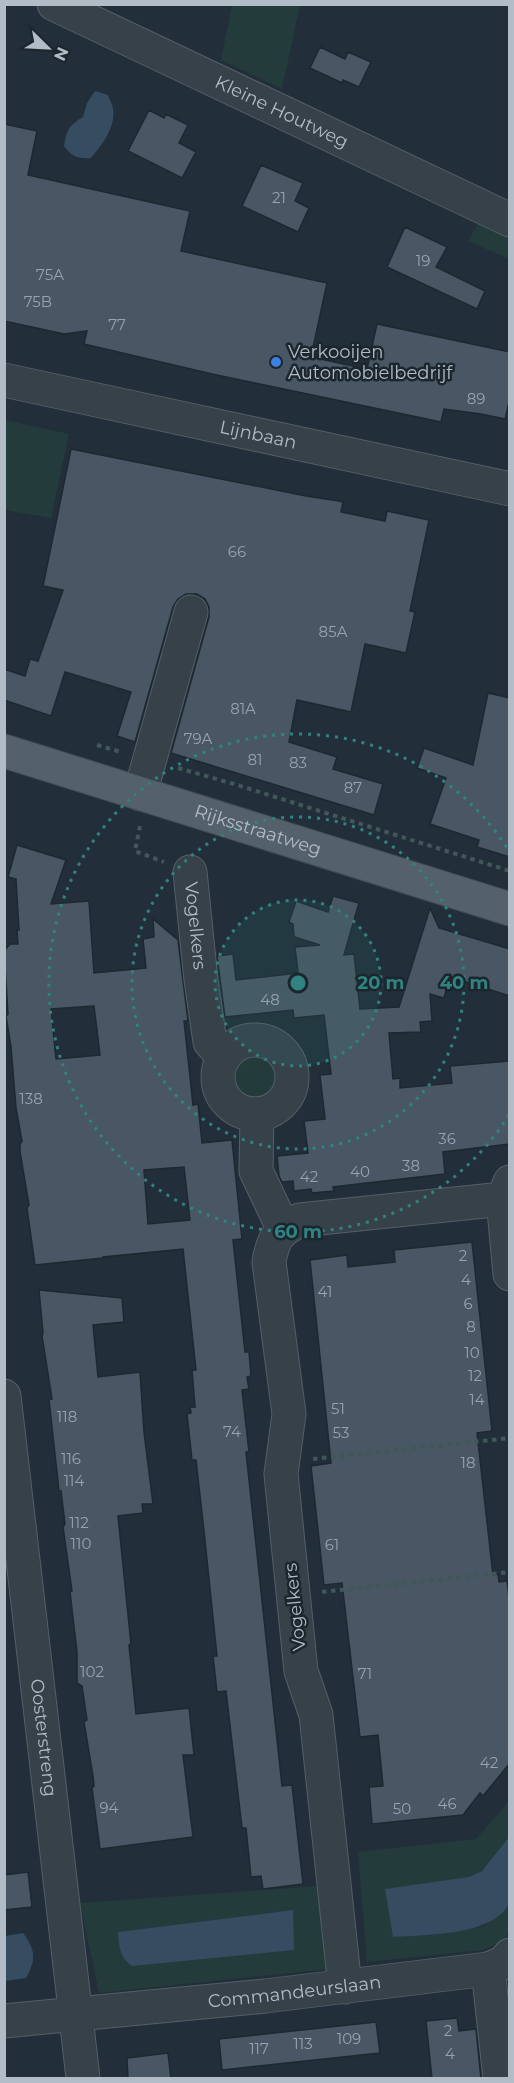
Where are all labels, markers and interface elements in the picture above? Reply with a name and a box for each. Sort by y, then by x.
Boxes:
north arrow [18,18,78,78]
text: N [50,44,73,64]
street label: Kleine Houtweg [211,71,352,153]
house number: 21 [272,188,286,207]
house number: 19 [416,251,430,270]
house number: 75A [36,265,64,284]
house number: 75B [24,292,52,311]
house number: 77 [108,315,126,334]
place label: Verkooijen Automobielbedrijf [288,341,453,384]
marker: Verkooijen Automobielbedrijf [269,355,283,369]
house number: 89 [467,389,485,408]
street label: Lijnbaan [218,416,299,454]
house number: 66 [228,542,246,561]
house number: 85A [319,622,348,641]
house number: 81A [230,699,256,718]
house number: 79A [184,729,213,748]
house number: 81 [248,750,263,769]
house number: 83 [289,753,307,772]
house number: 87 [344,778,362,797]
street label: Rijksstraatweg [192,800,324,860]
street label: Vogelkers [180,881,211,971]
text: 20 m [358,972,404,994]
text: 40 m [440,972,488,994]
centre of rings [288,973,308,993]
house number: 48 [260,990,280,1009]
house number: 138 [19,1089,43,1108]
house number: 36 [438,1129,456,1148]
house number: 38 [402,1156,420,1175]
house number: 40 [350,1162,370,1181]
house number: 42 [300,1167,318,1186]
text: 60 m [274,1221,322,1243]
house number: 2 [459,1246,467,1265]
house number: 4 [461,1270,471,1289]
house number: 41 [318,1282,332,1301]
house number: 6 [463,1294,473,1313]
house number: 8 [466,1317,476,1336]
house number: 10 [464,1343,480,1362]
house number: 12 [468,1366,482,1385]
house number: 14 [469,1390,485,1409]
house number: 51 [331,1399,345,1418]
house number: 118 [57,1407,77,1426]
house number: 74 [223,1422,241,1441]
house number: 53 [333,1423,349,1442]
house number: 116 [61,1449,81,1468]
house number: 18 [461,1453,476,1472]
house number: 114 [64,1471,84,1490]
house number: 112 [69,1513,89,1532]
house number: 110 [71,1534,91,1553]
house number: 61 [325,1535,339,1554]
street label: Vogelkers [279,1562,311,1652]
house number: 102 [80,1662,104,1681]
house number: 71 [358,1664,372,1683]
street label: Oosterstreng [26,1677,61,1798]
house number: 42 [480,1753,498,1772]
house number: 46 [437,1794,457,1813]
house number: 94 [99,1798,119,1817]
house number: 50 [393,1799,411,1818]
street label: Commandeurslaan [207,1971,382,2012]
house number: 2 [444,2021,452,2040]
house number: 109 [337,2029,361,2048]
house number: 113 [293,2034,313,2053]
house number: 117 [249,2039,269,2058]
house number: 4 [445,2044,455,2063]

